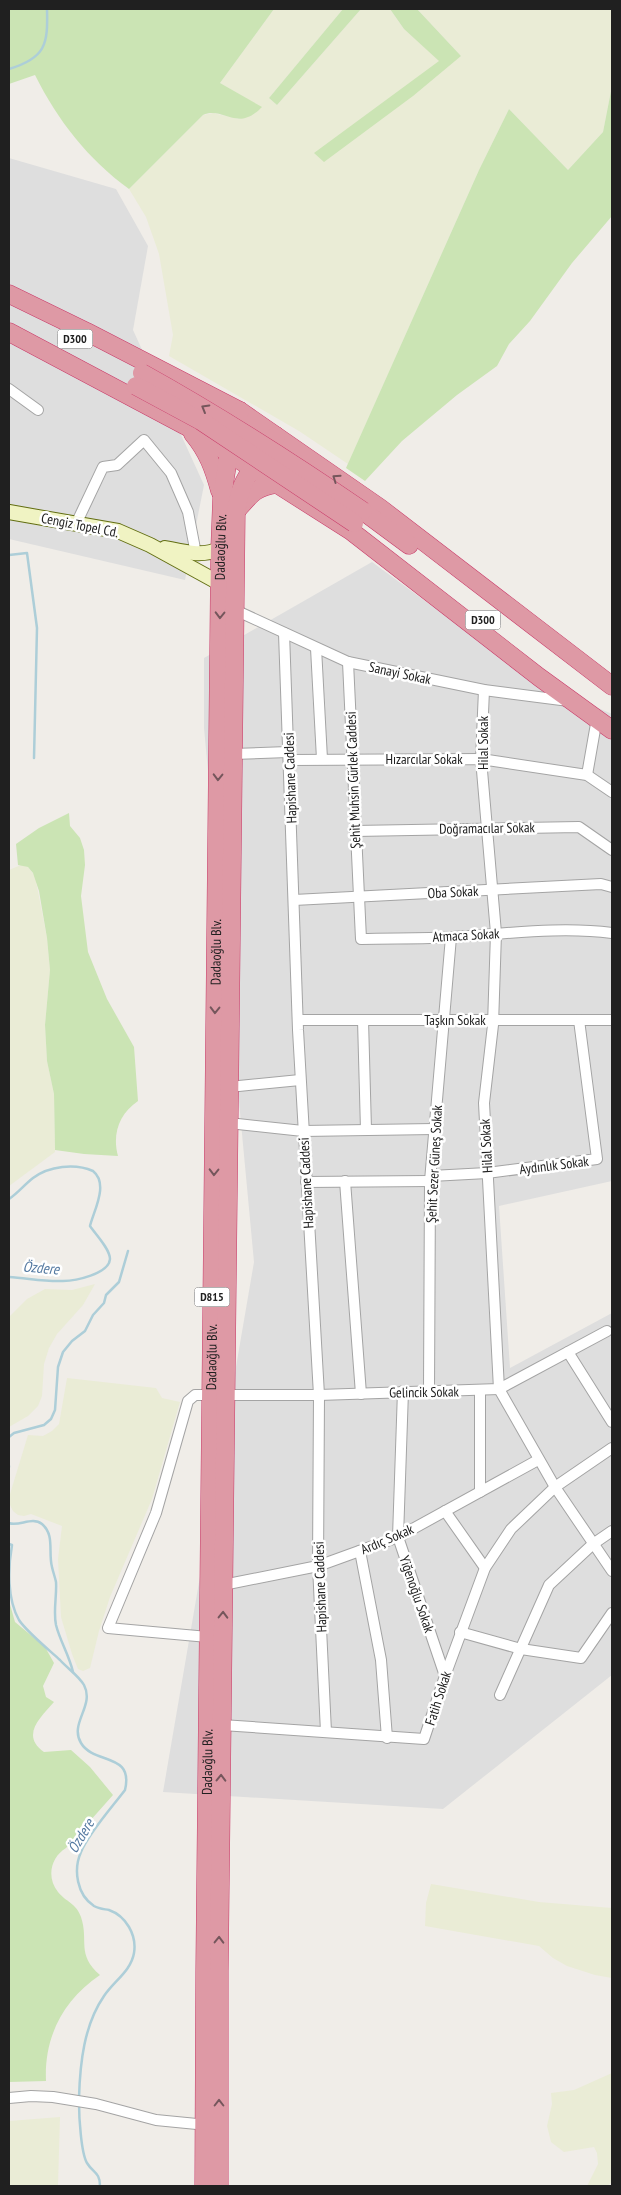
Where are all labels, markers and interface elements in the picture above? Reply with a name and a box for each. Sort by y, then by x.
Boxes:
road number: D300 [58,329,92,348]
one-way arrow [201,404,210,414]
one-way arrow [332,475,342,484]
street label: Cengiz Topel Cd. [40,509,120,541]
street label: Dadaoğlu Blv. [211,514,230,580]
road number: D300 [466,610,500,630]
one-way arrow [215,611,225,619]
street label: Sanayi Sokak [367,658,433,688]
street label: Şehit Muhsin Gürlek Caddesi [342,711,364,849]
street label: Hilal Sokak [474,715,492,770]
street label: Hapishane Caddesi [279,732,301,824]
street label: Hızarcılar Sokak [385,750,463,768]
one-way arrow [213,774,223,781]
street label: Doğramacılar Sokak [439,818,536,838]
street label: Oba Sokak [427,882,479,902]
street label: Dadaoğlu Blv. [206,919,225,985]
street label: Atmaca Sokak [432,924,501,946]
one-way arrow [210,1006,220,1014]
street label: Taşkın Sokak [424,1011,486,1029]
street label: Şehit Sezer Güneş Sokak [422,1104,446,1223]
street label: Hilal Sokak [476,1118,496,1174]
street label: Hapishane Caddesi [295,1137,317,1229]
street label: Aydınlık Sokak [518,1152,590,1178]
one-way arrow [208,1168,219,1176]
water label: Özdere [22,1256,61,1279]
road number: D815 [194,1288,230,1306]
street label: Dadaoğlu Blv. [202,1324,221,1390]
street label: Gelincik Sokak [389,1382,460,1402]
street label: Ardıç Sokak [358,1520,417,1558]
street label: Hapishane Caddesi [309,1541,331,1633]
street label: Yiğenoğlu Sokak [395,1553,439,1635]
one-way arrow [218,1611,228,1618]
street label: Fatih Sokak [421,1668,455,1727]
street label: Dadaoğlu Blv. [198,1729,217,1795]
one-way arrow [216,1773,226,1781]
water label: Özdere [63,1815,98,1856]
one-way arrow [214,1936,224,1944]
one-way arrow [214,2098,225,2106]

